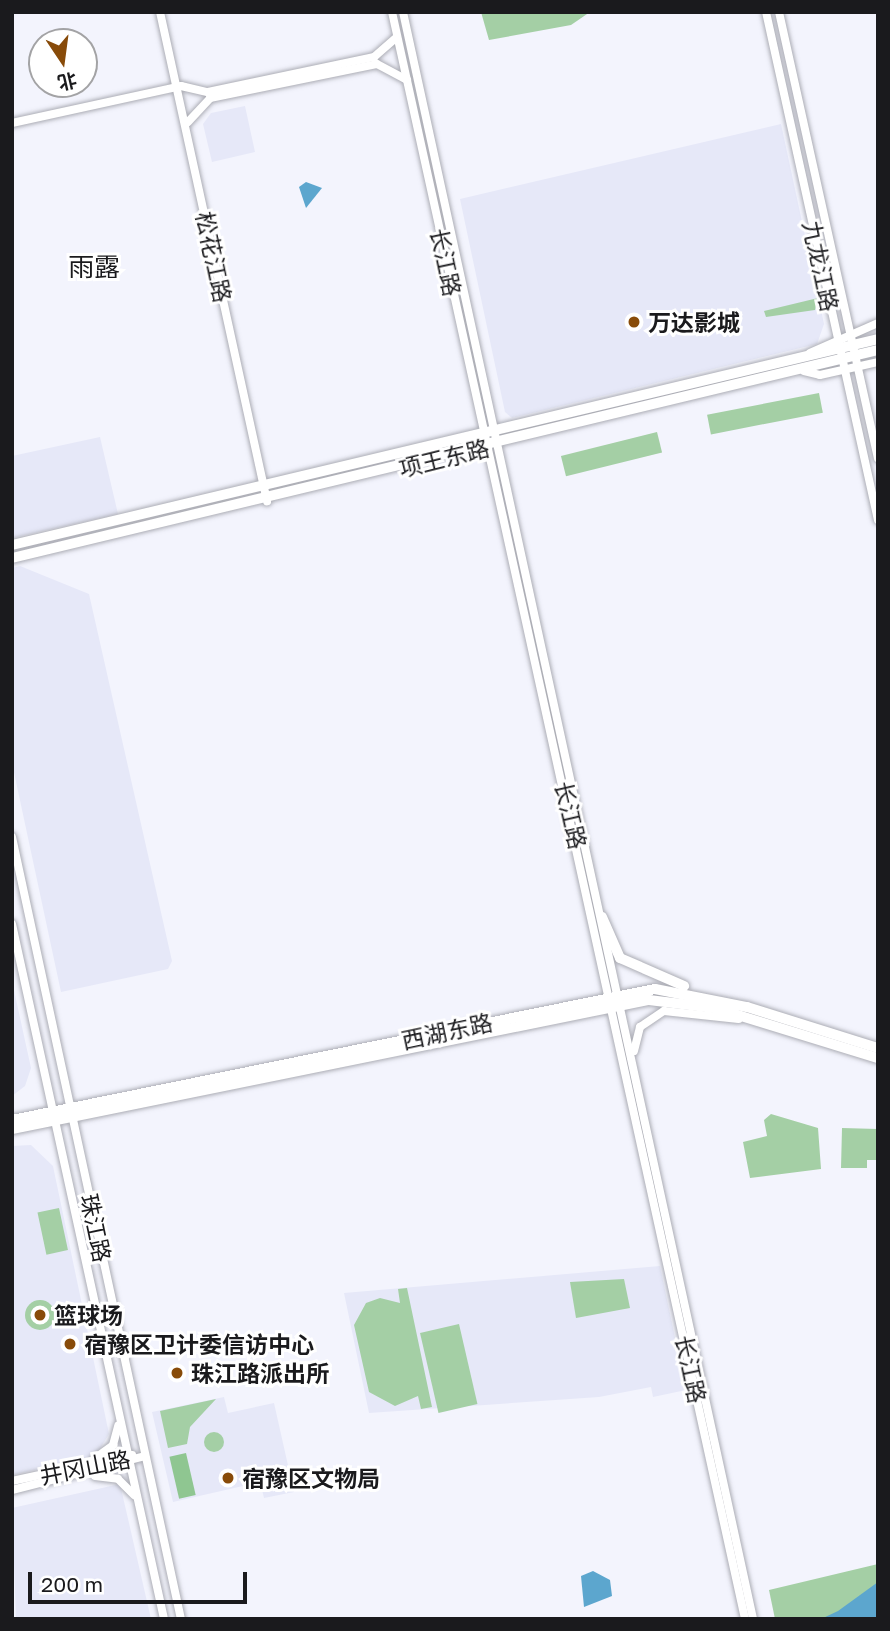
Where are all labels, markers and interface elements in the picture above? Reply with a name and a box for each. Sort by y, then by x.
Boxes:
north arrow [28,28,98,98]
text: 北 [56,69,79,95]
street label: 松花江路 [191,209,237,305]
street label: 九龙江路 [798,218,844,314]
street label: 长江路 [425,225,467,299]
district label: 雨露 [68,251,120,283]
place label: 万达影城 [648,308,740,336]
marker: 万达影城 [626,314,642,330]
street label: 项王东路 [396,433,492,483]
street label: 长江路 [550,778,592,852]
street label: 西湖东路 [399,1008,495,1054]
street label: 珠江路 [75,1191,117,1265]
place label: 篮球场 [54,1301,123,1329]
marker: 篮球场 [32,1307,48,1323]
place label: 宿豫区卫计委信访中心 [84,1330,314,1358]
street label: 长江路 [670,1332,712,1406]
marker: 宿豫区卫计委信访中心 [62,1336,78,1352]
place label: 珠江路派出所 [191,1359,329,1387]
marker: 珠江路派出所 [169,1365,185,1381]
street label: 井冈山路 [37,1445,133,1489]
place label: 宿豫区文物局 [242,1464,380,1492]
marker: 宿豫区文物局 [220,1470,236,1486]
scale bar [32,1558,250,1602]
text: 200 m [41,1571,103,1597]

